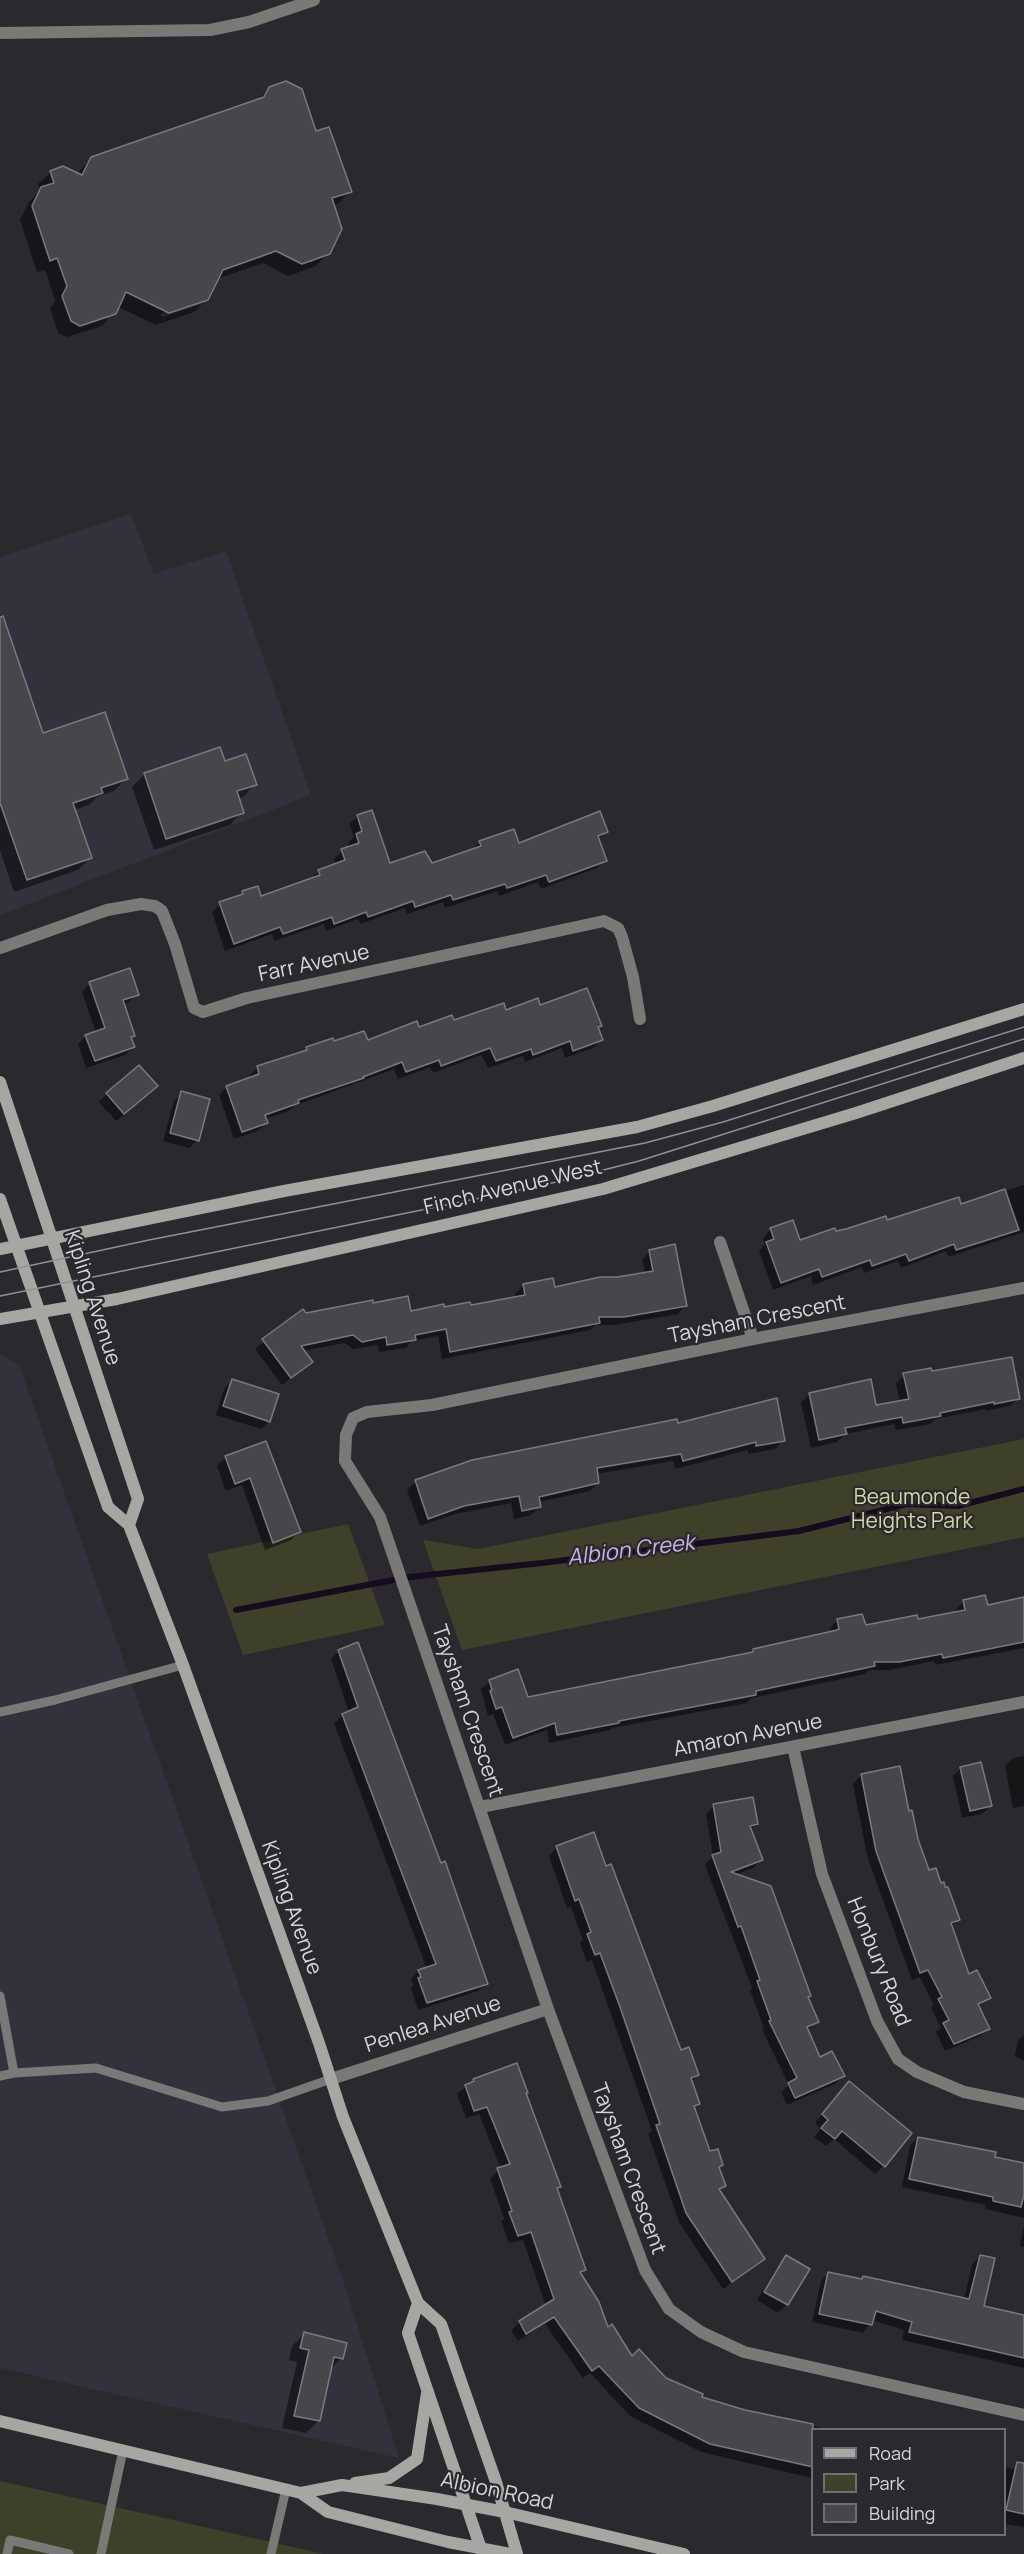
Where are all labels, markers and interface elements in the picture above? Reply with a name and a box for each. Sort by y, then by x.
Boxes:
street label: Farr Avenue [256,940,372,988]
street label: Finch Avenue West [421,1155,605,1221]
street label: Kipling Avenue [58,1227,126,1369]
street label: Taysham Crescent [666,1290,848,1350]
park label: Beaumonde Heights Park [851,1485,973,1535]
water label: Albion Creek [566,1530,696,1572]
street label: Taysham Crescent [426,1622,508,1800]
street label: Amaron Avenue [671,1709,825,1763]
street label: Kipling Avenue [255,1838,327,1978]
street label: Honbury Road [841,1894,915,2030]
street label: Penlea Avenue [362,1991,504,2059]
street label: Taysham Crescent [585,2080,671,2258]
legend [811,2428,1006,2536]
text: Road [869,2441,912,2465]
street label: Albion Road [438,2468,556,2516]
text: Park [869,2471,905,2495]
text: Building [869,2501,935,2525]

